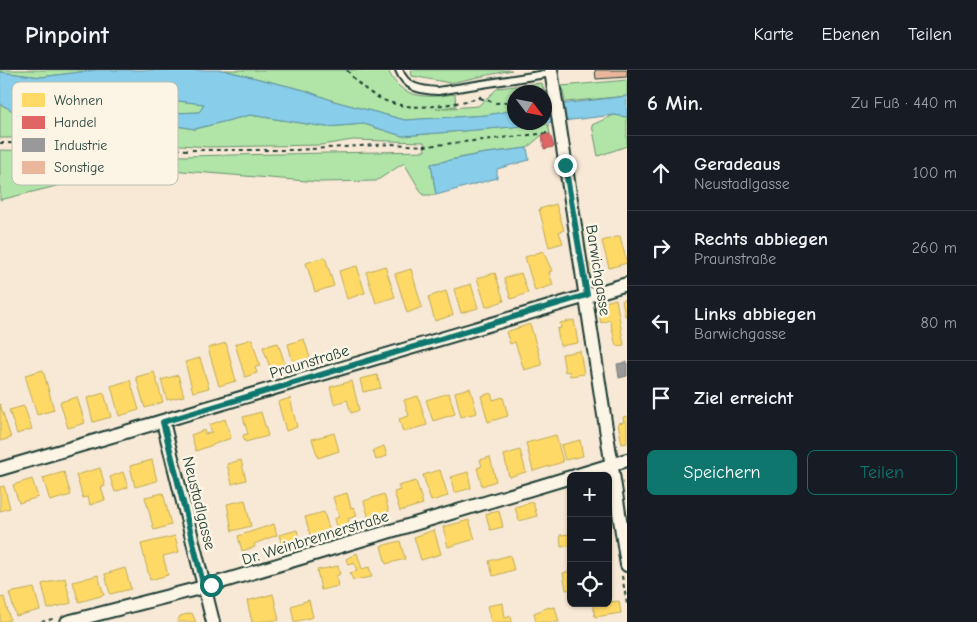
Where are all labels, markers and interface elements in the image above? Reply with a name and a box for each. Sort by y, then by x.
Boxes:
text: Pinpoint [25,21,109,49]
text: Karte [753,24,794,45]
text: Ebenen [822,24,880,45]
text: Teilen [908,24,952,45]
legend [12,82,178,185]
north arrow [507,85,552,130]
text: 6 Min. [647,91,703,115]
text: Wohnen [54,92,103,109]
text: Zu Fuß · 440 m [851,94,957,112]
text: Handel [54,114,97,131]
text: Industrie [54,137,107,154]
text: Geradeaus [694,153,780,175]
route end [554,154,577,177]
text: Sonstige [54,159,104,176]
icon: ahead [647,159,675,187]
text: 100 m [913,164,957,182]
text: Neustadlgasse [694,175,790,193]
street label: Barwichgasse [582,223,614,317]
text: Rechts abbiegen [694,228,828,250]
icon: right [647,234,675,262]
text: 260 m [912,239,957,257]
text: Praunstraße [694,250,776,268]
text: Links abbiegen [694,303,816,325]
icon: left [647,309,675,337]
text: 80 m [920,314,957,332]
text: Barwichgasse [694,325,786,343]
street label: Praunstraße [267,341,351,383]
icon: arrive [647,384,675,412]
text: Ziel erreicht [694,387,793,409]
button: Speichern [647,450,797,495]
button: Teilen [807,450,957,495]
street label: Neustadlgasse [179,455,219,552]
map controls [567,472,612,607]
button: + [567,472,612,517]
street label: Dr. Weinbrennerstraße [240,507,391,569]
button: − [567,517,612,562]
button: locate [567,562,612,607]
route start [200,574,223,597]

